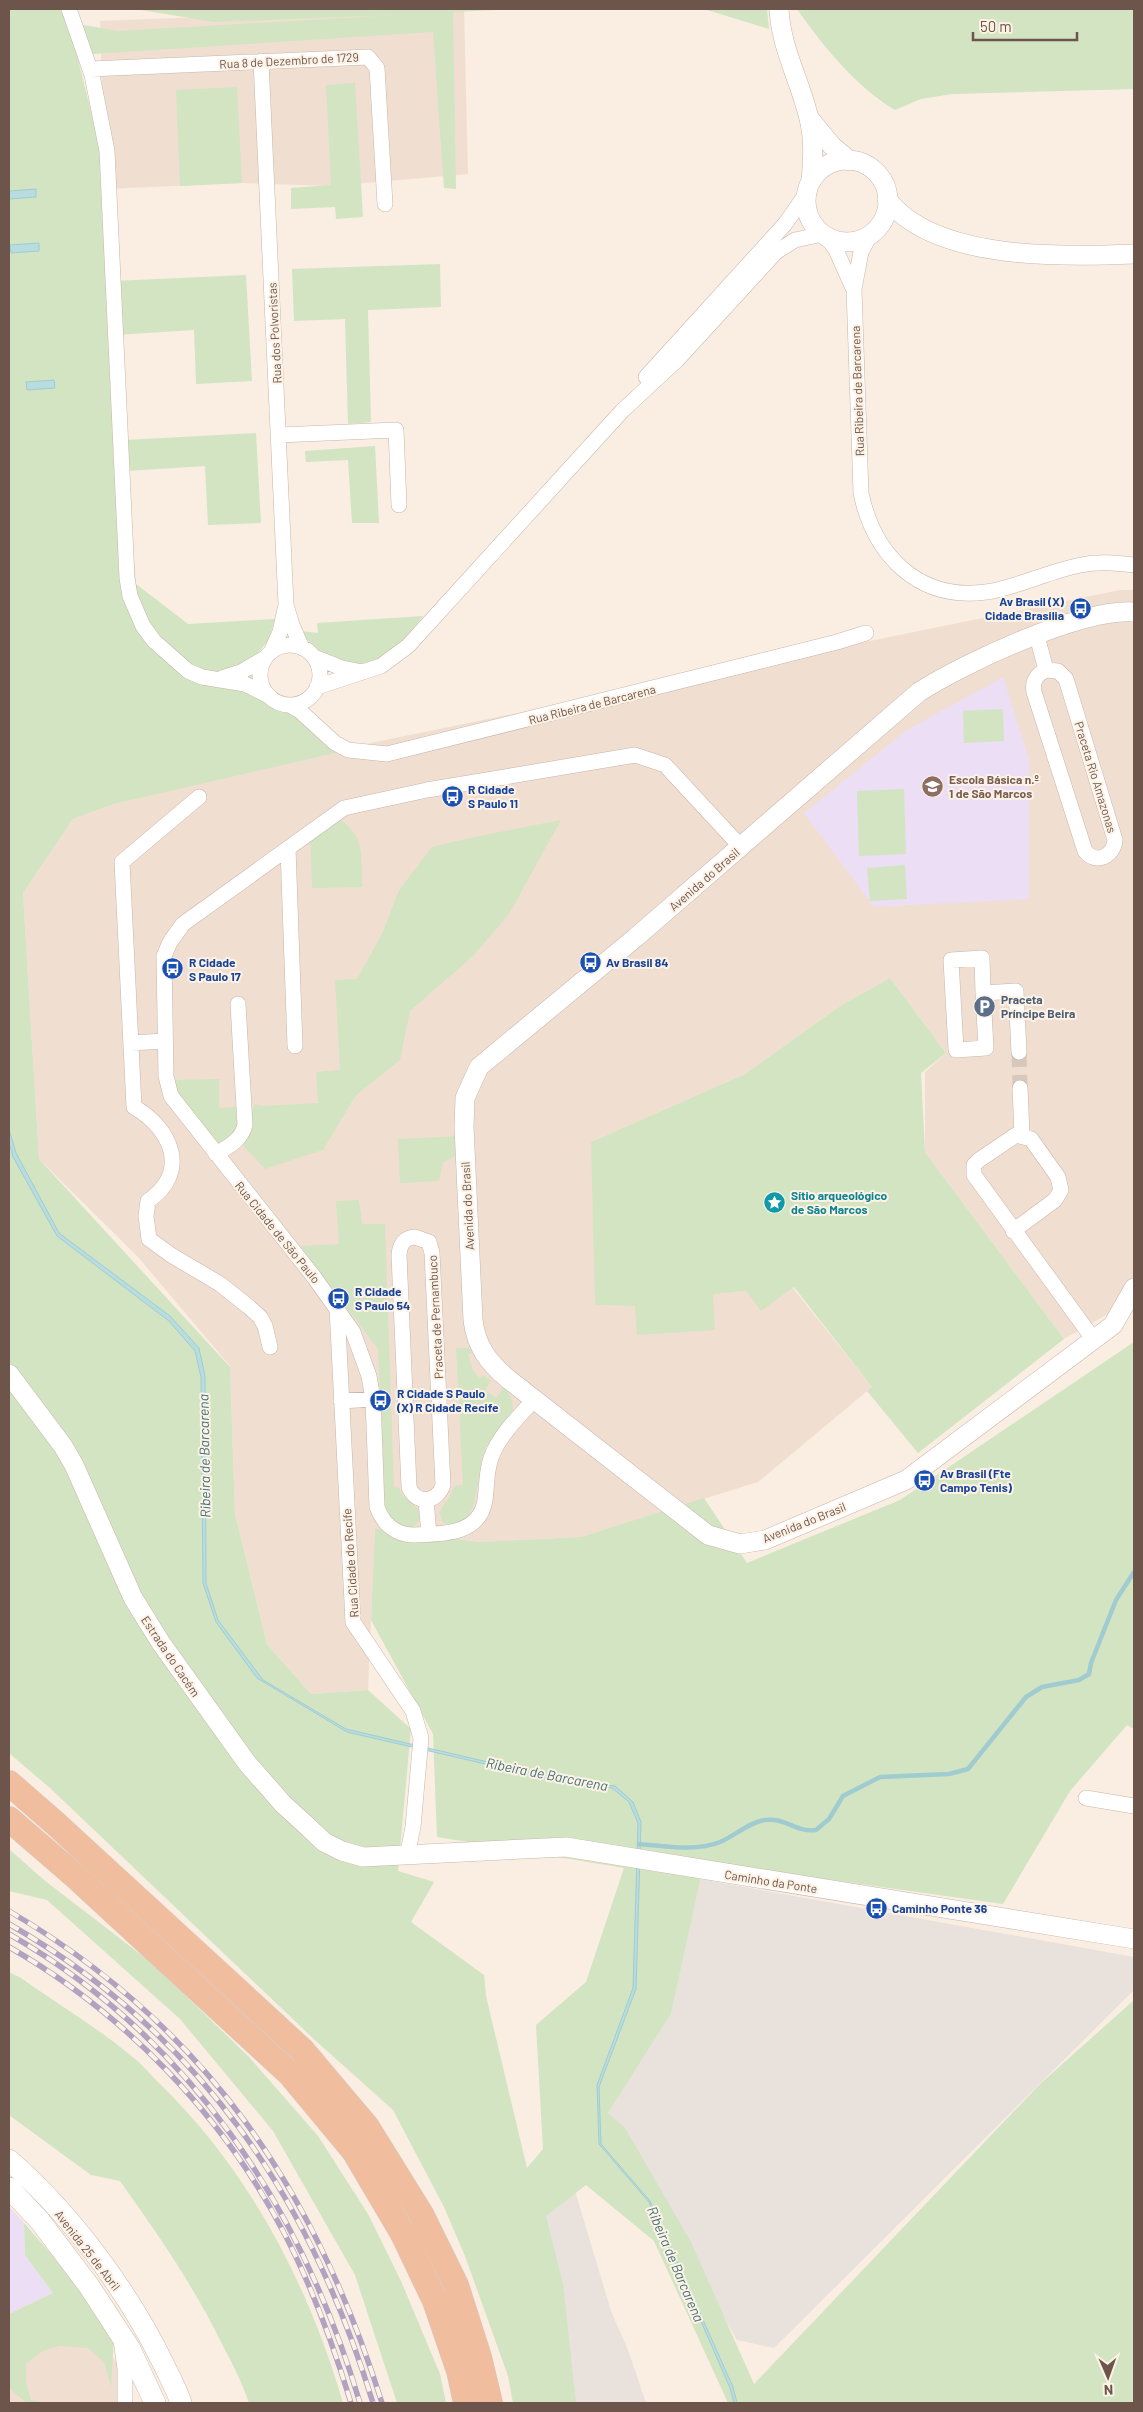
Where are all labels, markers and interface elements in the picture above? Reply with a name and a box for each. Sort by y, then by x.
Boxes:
scale bar [973,10,1077,42]
text: 50 m [980,17,1012,35]
street label: Rua 8 de Dezembro de 1729 [219,49,359,71]
street label: Rua dos Polvoristas [264,282,284,384]
street label: Rua Ribeira de Barcarena [848,326,866,456]
place label: Av Brasil (X) Cidade Brasilia [985,594,1065,622]
bus stop icon: Av Brasil (X) Cidade Brasilia [1068,596,1092,620]
street label: Rua Ribeira de Barcarena [527,681,657,727]
street label: Praceta Rio Amazonas [1072,720,1120,835]
place label: Escola Básica n.º 1 de São Marcos [949,772,1039,800]
school or university icon: Escola Básica n.º 1 de São Marcos [921,774,945,798]
place label: R Cidade S Paulo 11 [468,782,518,810]
bus stop icon: R Cidade S Paulo 11 [440,784,464,808]
street label: Avenida do Brasil [666,845,742,913]
bus stop icon: Av Brasil 84 [578,950,602,974]
place label: R Cidade S Paulo 17 [189,955,241,983]
place label: Av Brasil 84 [606,955,669,969]
bus stop icon: R Cidade S Paulo 17 [161,957,185,981]
place label: Praceta Príncipe Beira [1001,992,1075,1020]
parking icon: Praceta Príncipe Beira [973,994,997,1018]
street label: Avenida do Brasil [458,1161,476,1251]
street label: Rua Cidade de São Paulo [233,1178,323,1286]
place label: Sítio arqueológico de São Marcos [791,1188,888,1216]
place icon: Sítio arqueológico de São Marcos [763,1190,787,1214]
street label: Praceta de Pernambuco [425,1255,445,1379]
place label: R Cidade S Paulo 54 [355,1284,410,1312]
bus stop icon: R Cidade S Paulo 54 [327,1286,351,1310]
place label: R Cidade S Paulo (X) R Cidade Recife [396,1386,499,1414]
bus stop icon: R Cidade S Paulo (X) R Cidade Recife [369,1388,393,1412]
water label: Ribeira de Barcarena [194,1394,214,1518]
place label: Av Brasil (Fte Campo Tenis) [940,1466,1013,1494]
bus stop icon: Av Brasil (Fte Campo Tenis) [912,1468,936,1492]
street label: Avenida do Brasil [760,1499,848,1545]
street label: Rua Cidade do Recife [339,1508,361,1618]
street label: Estrada do Cacém [139,1613,203,1699]
water label: Ribeira de Barcarena [485,1754,609,1794]
street label: Caminho da Ponte [724,1867,818,1895]
bus stop icon: Caminho Ponte 36 [864,1896,888,1920]
place label: Caminho Ponte 36 [892,1901,988,1915]
water label: Ribeira de Barcarena [644,2204,708,2324]
street label: Avenida 25 de Abril [52,2207,124,2293]
north arrow [1083,2352,1133,2402]
text: N [1104,2382,1113,2399]

